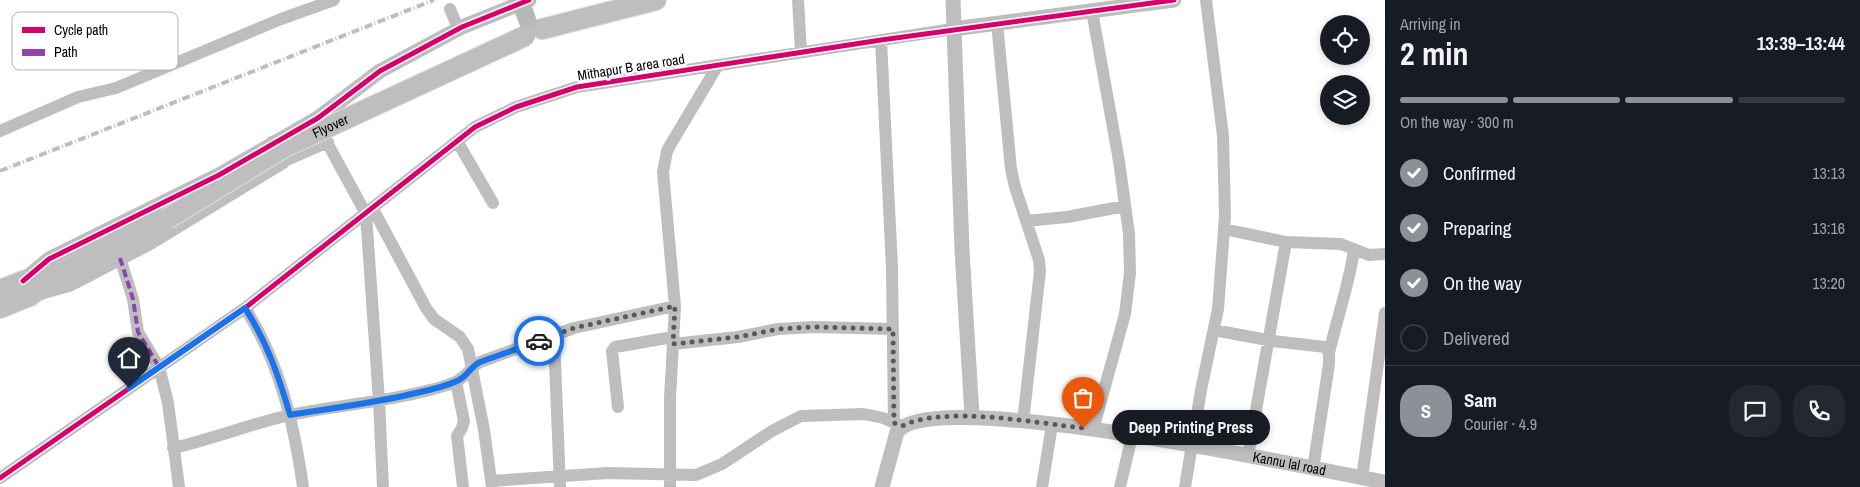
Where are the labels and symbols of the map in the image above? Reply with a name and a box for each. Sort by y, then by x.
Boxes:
legend [12,12,178,70]
text: Cycle path [54,21,108,39]
text: Path [54,43,78,61]
street label: Mithapur B area road [576,50,686,84]
street label: Flyover [309,110,351,142]
courier [514,316,564,366]
pin [108,337,150,388]
pin [1062,377,1104,428]
callout: Deep Printing Press [1113,410,1270,446]
street label: Kannu lal road [1251,447,1327,479]

